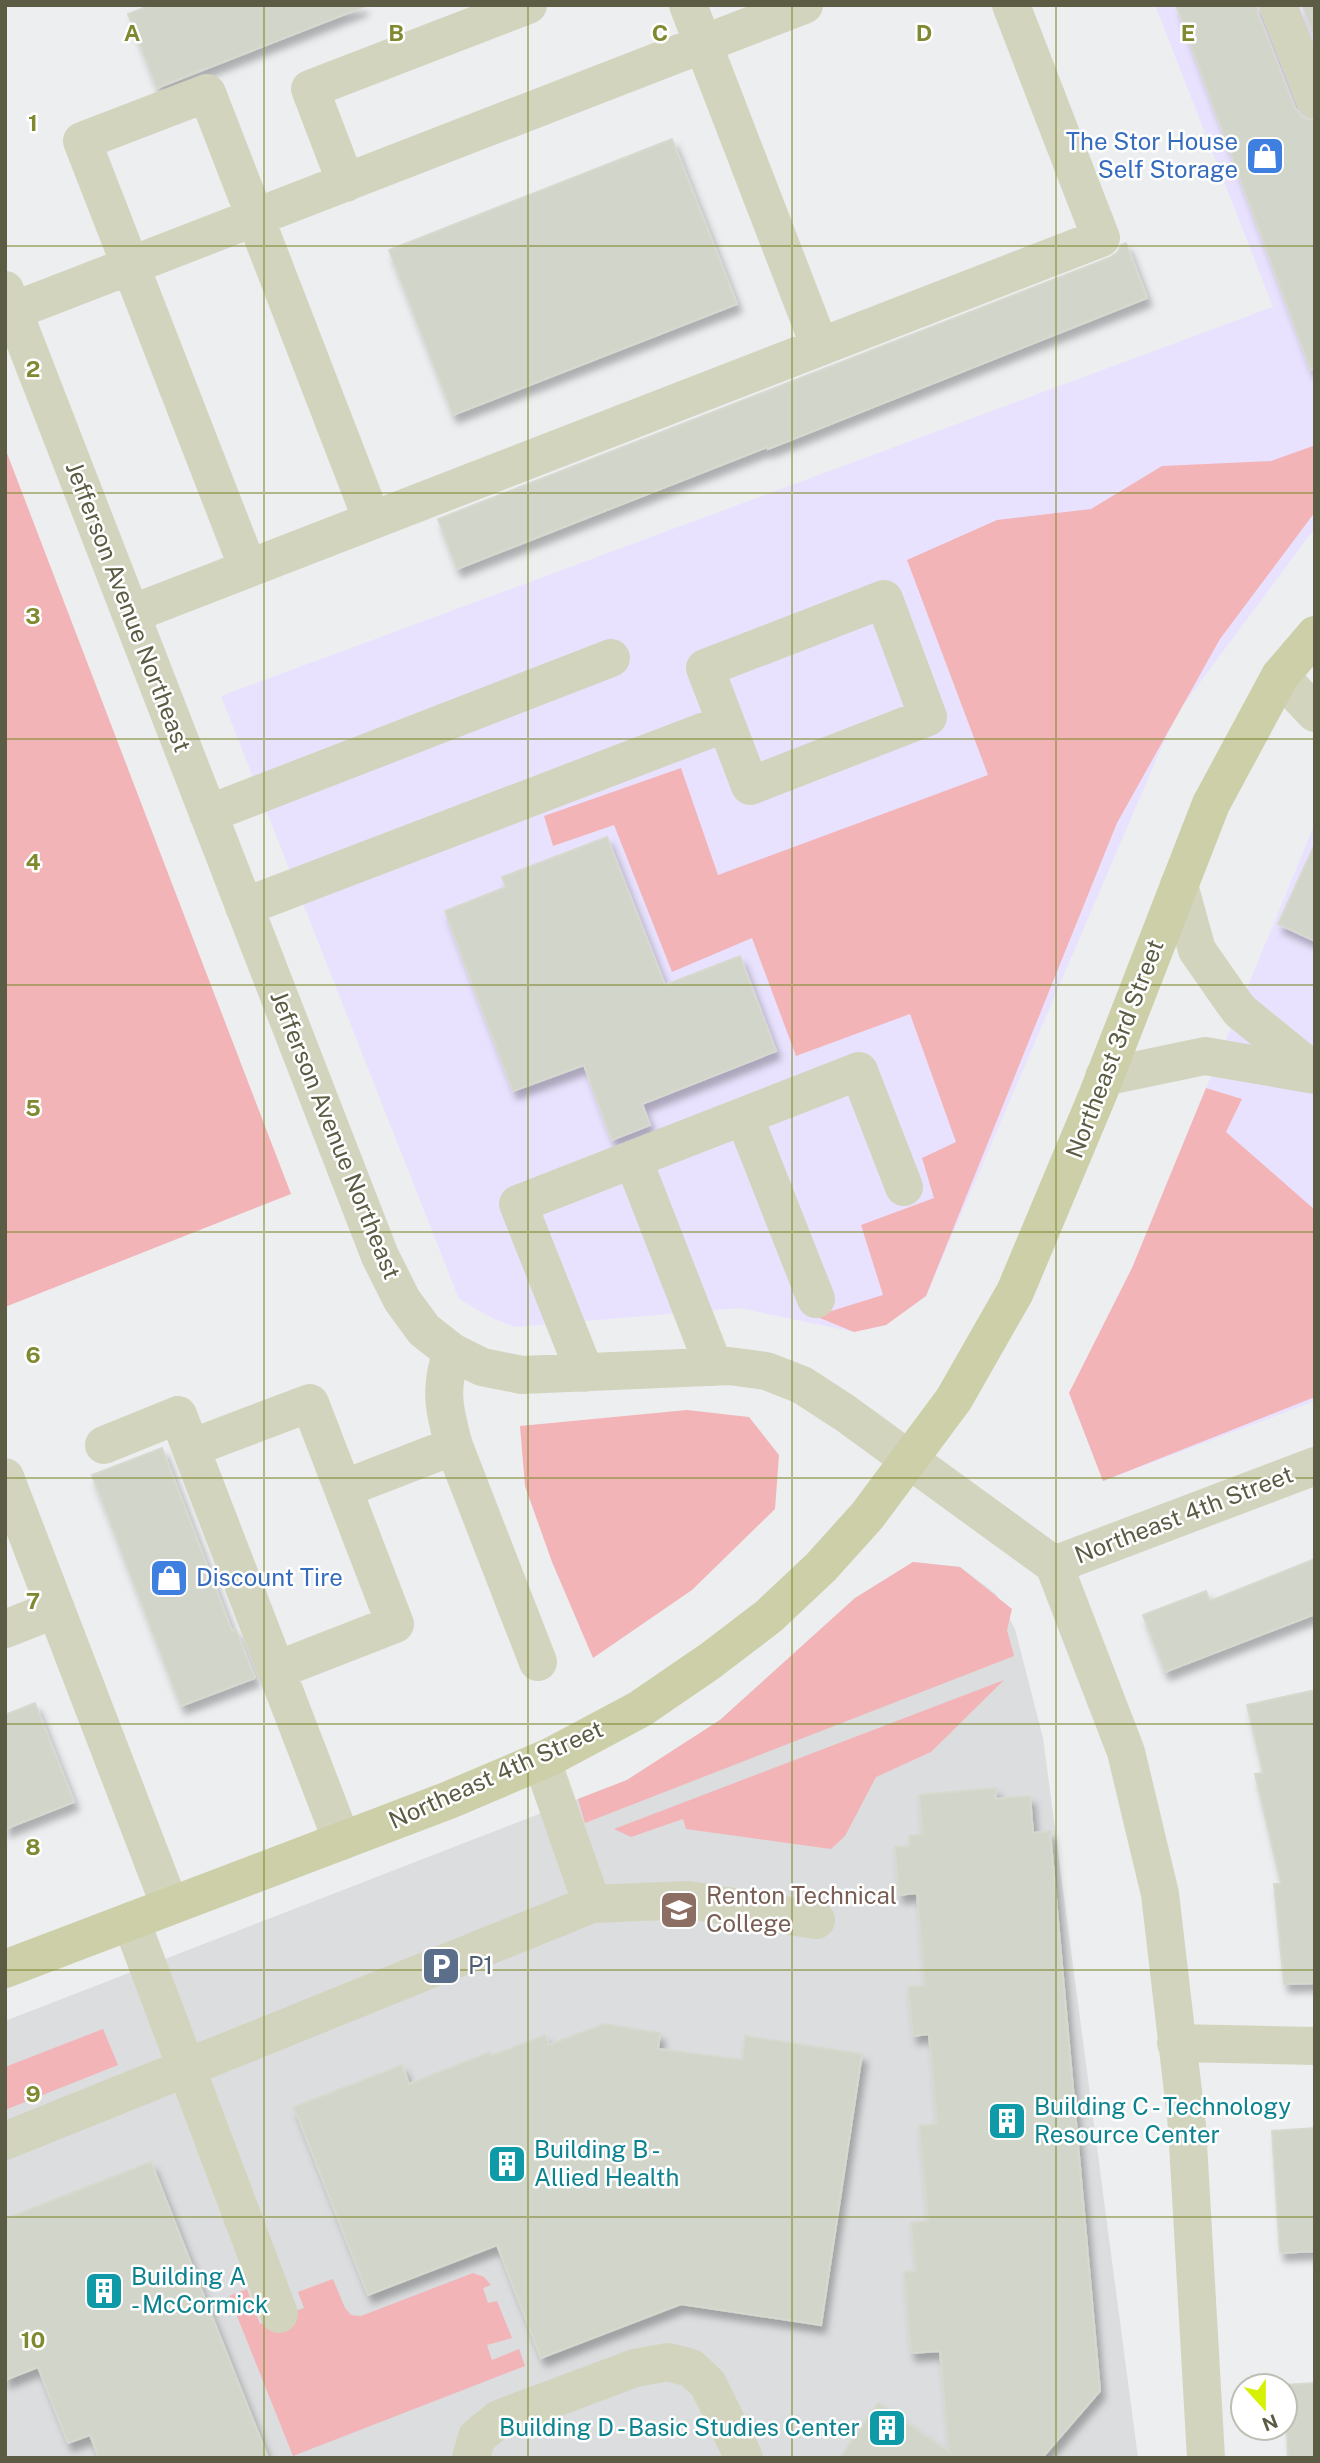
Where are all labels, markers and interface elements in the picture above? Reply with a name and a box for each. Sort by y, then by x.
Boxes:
text: A [124,19,141,46]
text: B [388,19,404,46]
text: C [652,19,668,46]
text: D [916,19,932,46]
text: E [1181,19,1195,46]
text: 1 [28,109,38,136]
place label: The Stor House Self Storage [1066,127,1238,183]
shop icon: The Stor House Self Storage [1244,135,1286,177]
text: 2 [26,355,40,382]
street label: Jefferson Avenue Northeast [61,458,197,756]
text: 3 [25,602,41,629]
text: 4 [25,848,41,875]
street label: Northeast 3rd Street [1059,935,1169,1162]
street label: Jefferson Avenue Northeast [265,986,407,1283]
text: 5 [25,1094,41,1121]
text: 6 [25,1341,41,1368]
street label: Northeast 4th Street [1071,1460,1297,1569]
shop icon: Discount Tire [148,1557,190,1599]
place label: Discount Tire [196,1563,343,1591]
text: 7 [26,1587,40,1614]
street label: Northeast 4th Street [384,1714,607,1834]
text: 8 [25,1833,41,1860]
place label: Renton Technical College [706,1881,897,1937]
school or university icon: Renton Technical College [658,1889,700,1931]
parking icon: P1 [420,1945,462,1987]
place label: P1 [468,1951,493,1979]
text: 9 [25,2080,41,2107]
place label: Building C - Technology Resource Center [1034,2092,1291,2148]
building icon: Building C - Technology Resource Center [986,2100,1028,2142]
place label: Building B - Allied Health [534,2135,679,2191]
building icon: Building B - Allied Health [486,2143,528,2185]
place label: Building A - McCormick [131,2262,269,2318]
building icon: Building A - McCormick [83,2270,125,2312]
text: 10 [21,2326,45,2353]
north arrow [1229,2372,1299,2442]
building icon: Building D - Basic Studies Center [866,2407,908,2449]
text: N [1259,2410,1281,2436]
place label: Building D - Basic Studies Center [499,2413,860,2441]

